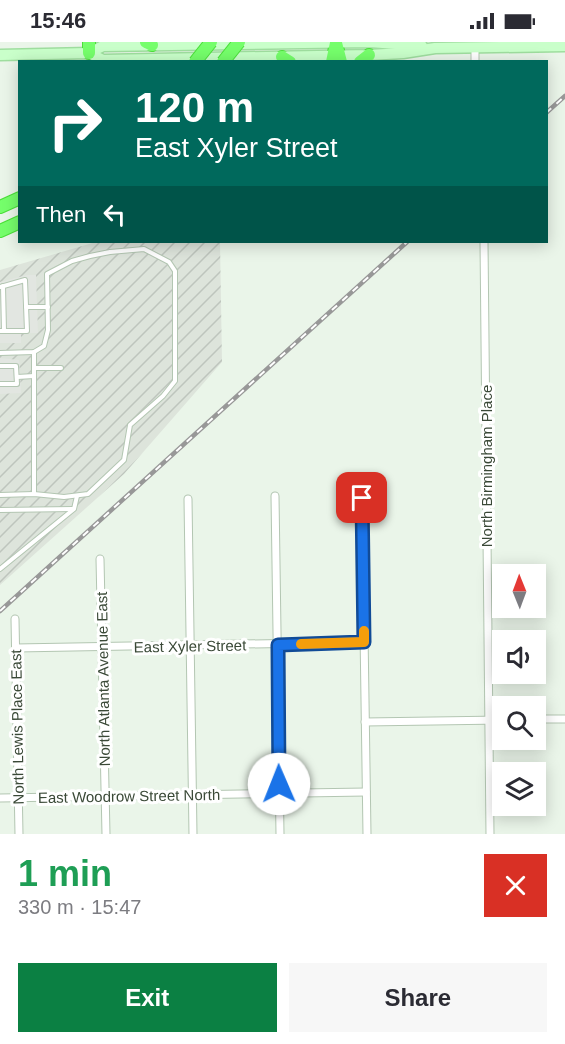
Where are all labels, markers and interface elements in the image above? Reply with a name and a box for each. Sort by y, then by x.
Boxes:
text: 15:46 [30,8,86,33]
icon: right [36,84,114,162]
text: 120 m [135,84,254,131]
text: East Xyler Street [135,133,338,163]
icon: left [98,198,131,231]
text: Then [36,202,86,227]
street label: North Birmingham Place [478,385,495,547]
pin [336,472,387,523]
icon: arrive [345,481,378,514]
north arrow [492,564,546,618]
map controls [492,564,546,816]
street label: North Atlanta Avenue East [93,591,113,767]
button: sound [492,630,546,684]
street label: East Xyler Street [134,637,247,655]
street label: North Lewis Place East [7,649,27,805]
button: search [492,696,546,750]
position arrow [247,752,311,816]
button: layers [492,762,546,816]
street label: East Woodrow Street North [38,786,220,806]
text: 1 min [18,853,112,894]
button: close [484,854,547,917]
text: 330 m · 15:47 [18,896,141,918]
button: Exit [18,963,277,1032]
button: Share [289,963,547,1032]

